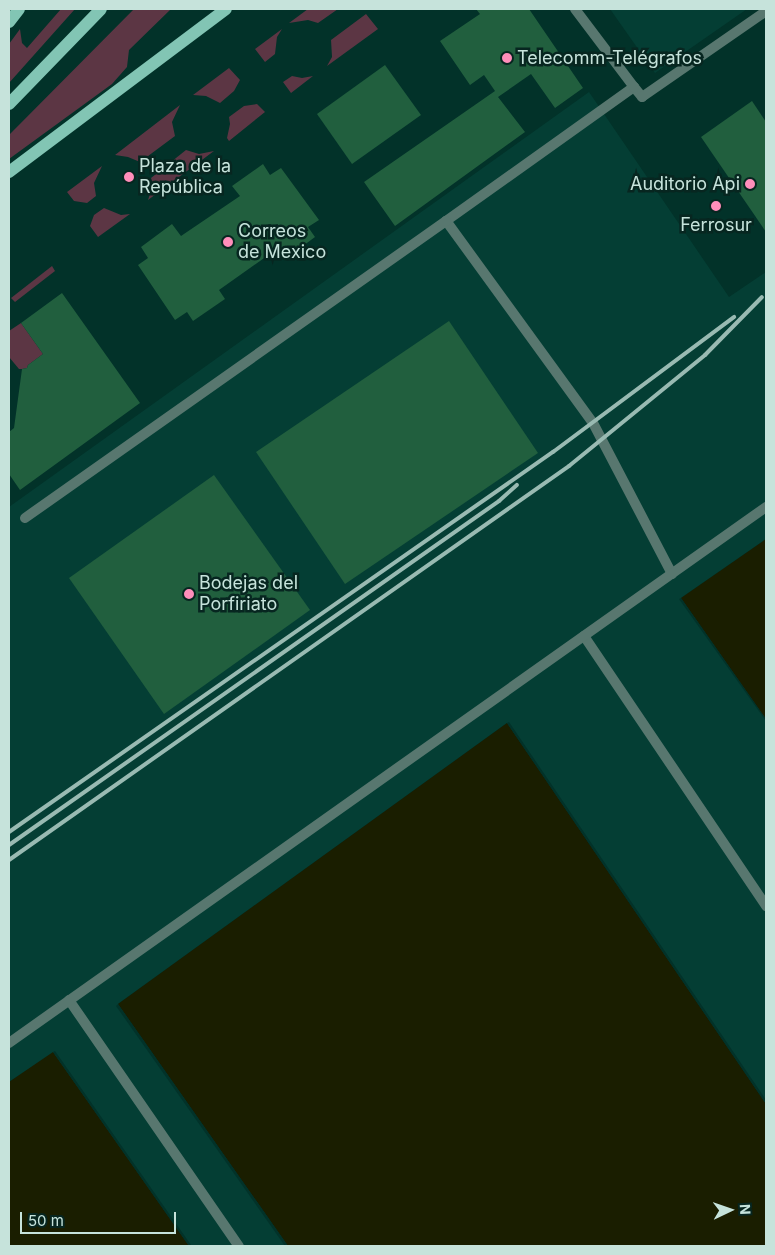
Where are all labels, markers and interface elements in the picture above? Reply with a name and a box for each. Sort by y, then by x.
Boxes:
place label: Telecomm-Telégrafos [517,47,702,69]
marker: Telecomm-Telégrafos [501,52,513,64]
place label: Plaza de la República [139,156,231,198]
marker: Plaza de la República [123,171,135,183]
place label: Auditorio Api [630,173,740,195]
marker: Auditorio Api [744,178,756,190]
marker: Ferrosur [710,200,722,212]
place label: Ferrosur [680,214,752,236]
place label: Correos de Mexico [238,221,326,264]
marker: Correos de Mexico [222,236,234,248]
place label: Bodejas del Porfiriato [199,573,298,616]
marker: Bodejas del Porfiriato [183,588,195,600]
north arrow [705,1185,755,1235]
scale bar [22,1202,179,1234]
text: N [737,1203,754,1215]
text: 50 m [28,1211,64,1230]

